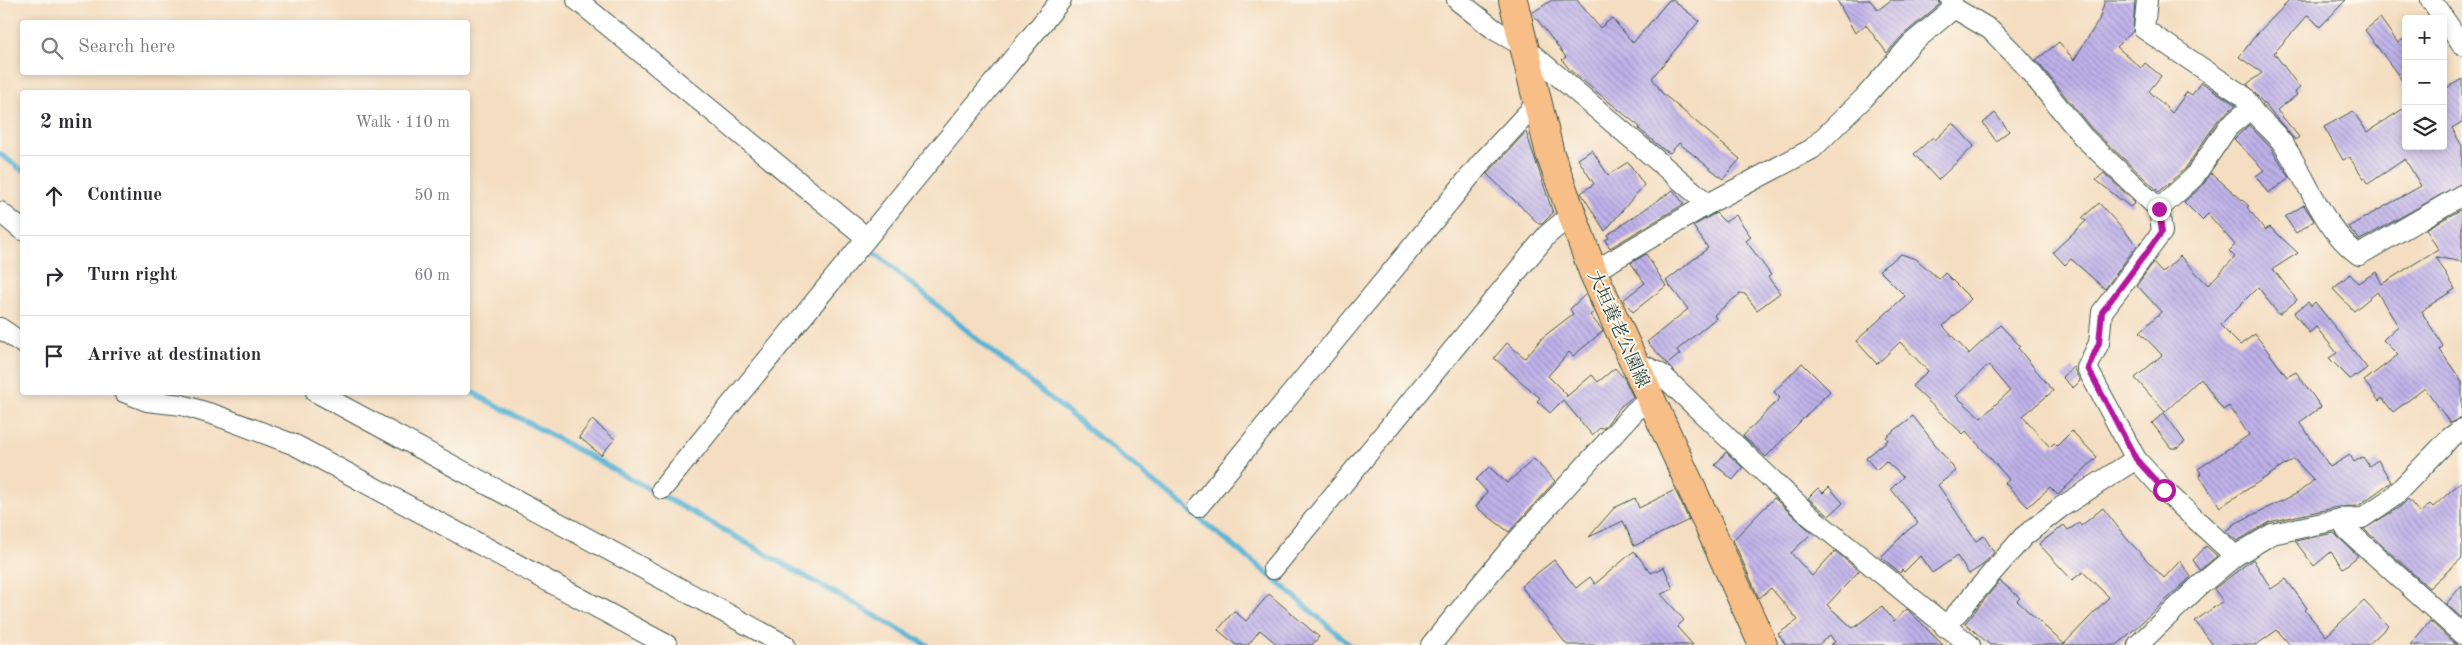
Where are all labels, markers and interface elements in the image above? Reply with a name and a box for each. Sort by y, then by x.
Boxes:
map controls [2402,15,2447,150]
button: + [2402,15,2447,60]
search box [20,20,470,75]
icon: search [38,34,66,62]
text: Search here [78,38,175,57]
button: − [2402,60,2447,105]
button: layers [2402,105,2447,150]
text: 2 min [40,112,93,133]
text: Walk · 110 m [355,115,450,131]
icon: ahead [40,182,68,210]
text: Continue [87,186,162,205]
text: 50 m [414,188,450,204]
route end [2148,198,2171,221]
icon: right [40,262,68,290]
text: Turn right [87,266,177,285]
street label: 大垣養老公園線 [1584,267,1654,391]
text: 60 m [414,268,450,284]
icon: arrive [40,342,68,370]
text: Arrive at destination [87,346,261,365]
route start [2153,479,2176,502]

